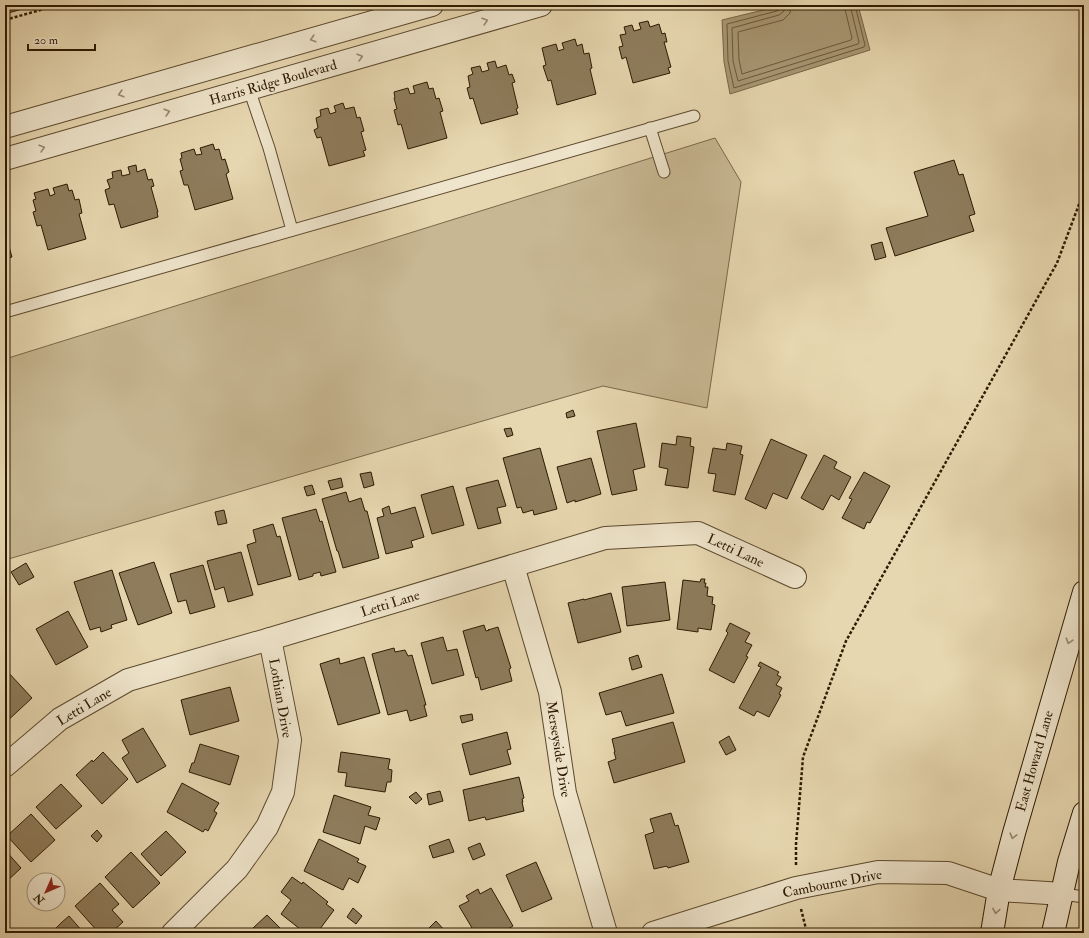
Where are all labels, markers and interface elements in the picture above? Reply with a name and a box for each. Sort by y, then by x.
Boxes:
one-way arrow [481,17,488,26]
scale bar [28,26,95,52]
text: 20 m [34,33,59,48]
one-way arrow [310,34,317,43]
one-way arrow [356,53,363,62]
street label: Harris Ridge Boulevard [208,56,339,109]
one-way arrow [118,89,125,98]
one-way arrow [164,108,171,117]
one-way arrow [39,144,46,153]
street label: Letti Lane [705,530,767,571]
street label: Letti Lane [359,586,422,620]
one-way arrow [1065,637,1074,644]
street label: Lothian Drive [265,657,296,739]
street label: Letti Lane [54,683,115,729]
street label: Merseyside Drive [542,700,575,799]
street label: East Howard Lane [1012,708,1057,814]
one-way arrow [1009,832,1018,839]
street label: Cambourne Drive [781,865,883,901]
north arrow [26,872,66,912]
text: N [30,890,48,908]
one-way arrow [992,908,1001,915]

